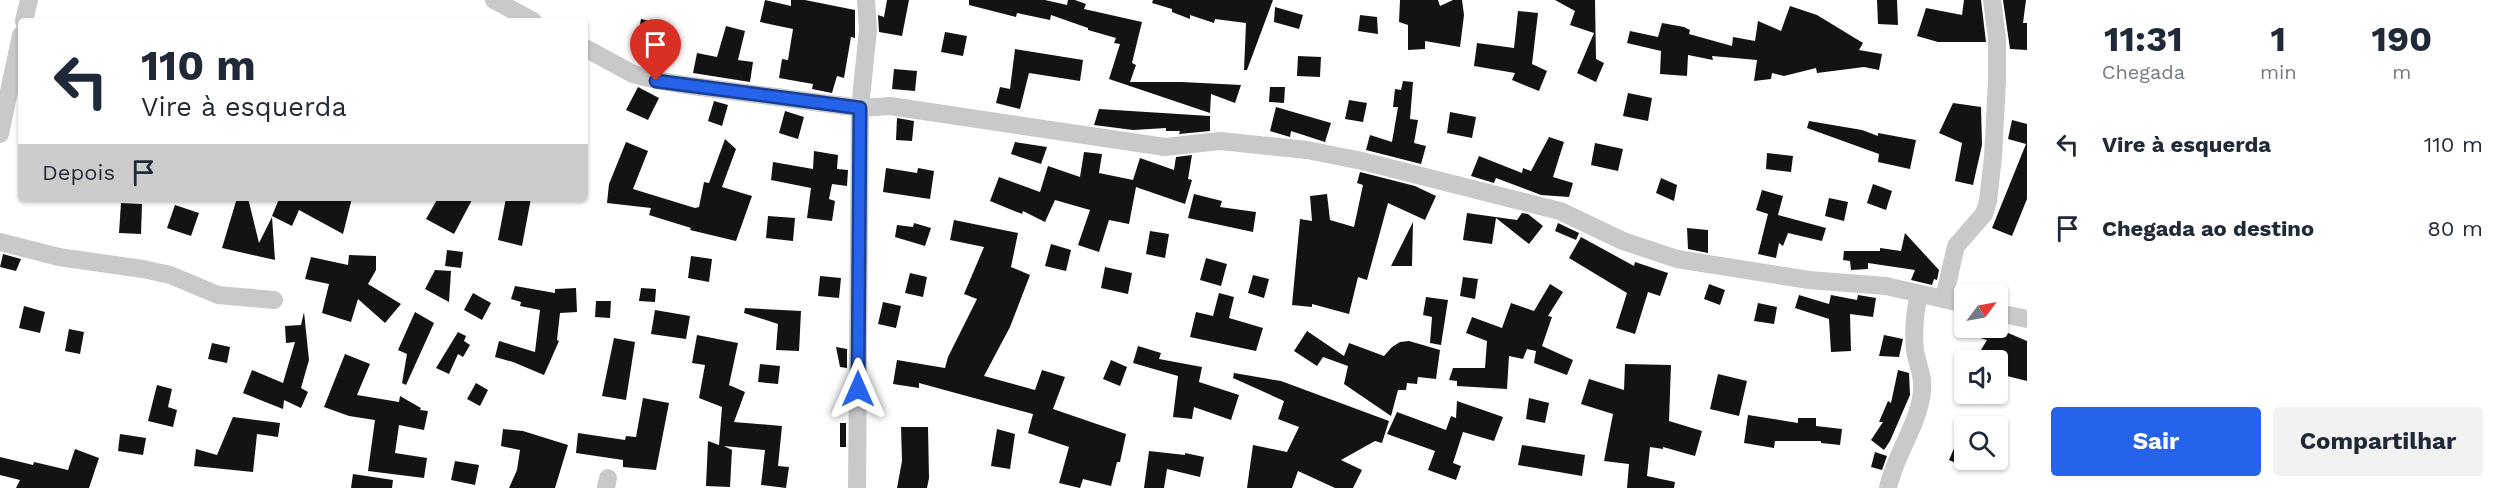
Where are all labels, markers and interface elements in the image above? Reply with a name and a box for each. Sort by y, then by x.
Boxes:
text: 11:31 [2104,18,2183,60]
text: 1 [2271,18,2286,60]
text: 190 [2371,18,2432,60]
pin [630,19,681,81]
icon: arrive [639,28,672,61]
text: 110 m [141,41,256,90]
icon: left [42,42,120,120]
text: Chegada [2102,60,2185,84]
text: min [2260,60,2297,84]
text: m [2392,60,2411,84]
text: Vire à esquerda [141,91,347,123]
icon: left [2051,128,2084,161]
text: Vire à esquerda [2102,132,2271,157]
text: 110 m [2424,132,2483,157]
icon: arrive [127,156,160,189]
text: Depois [42,160,115,185]
icon: arrive [2051,212,2084,245]
text: Chegada ao destino [2102,216,2314,241]
text: 80 m [2427,216,2483,241]
north arrow [1954,284,2008,338]
map controls [1954,284,2008,470]
button: sound [1954,350,2008,404]
position arrow [826,357,890,421]
button: Sair [2051,407,2261,476]
button: Compartilhar [2273,407,2483,476]
button: search [1954,416,2008,470]

